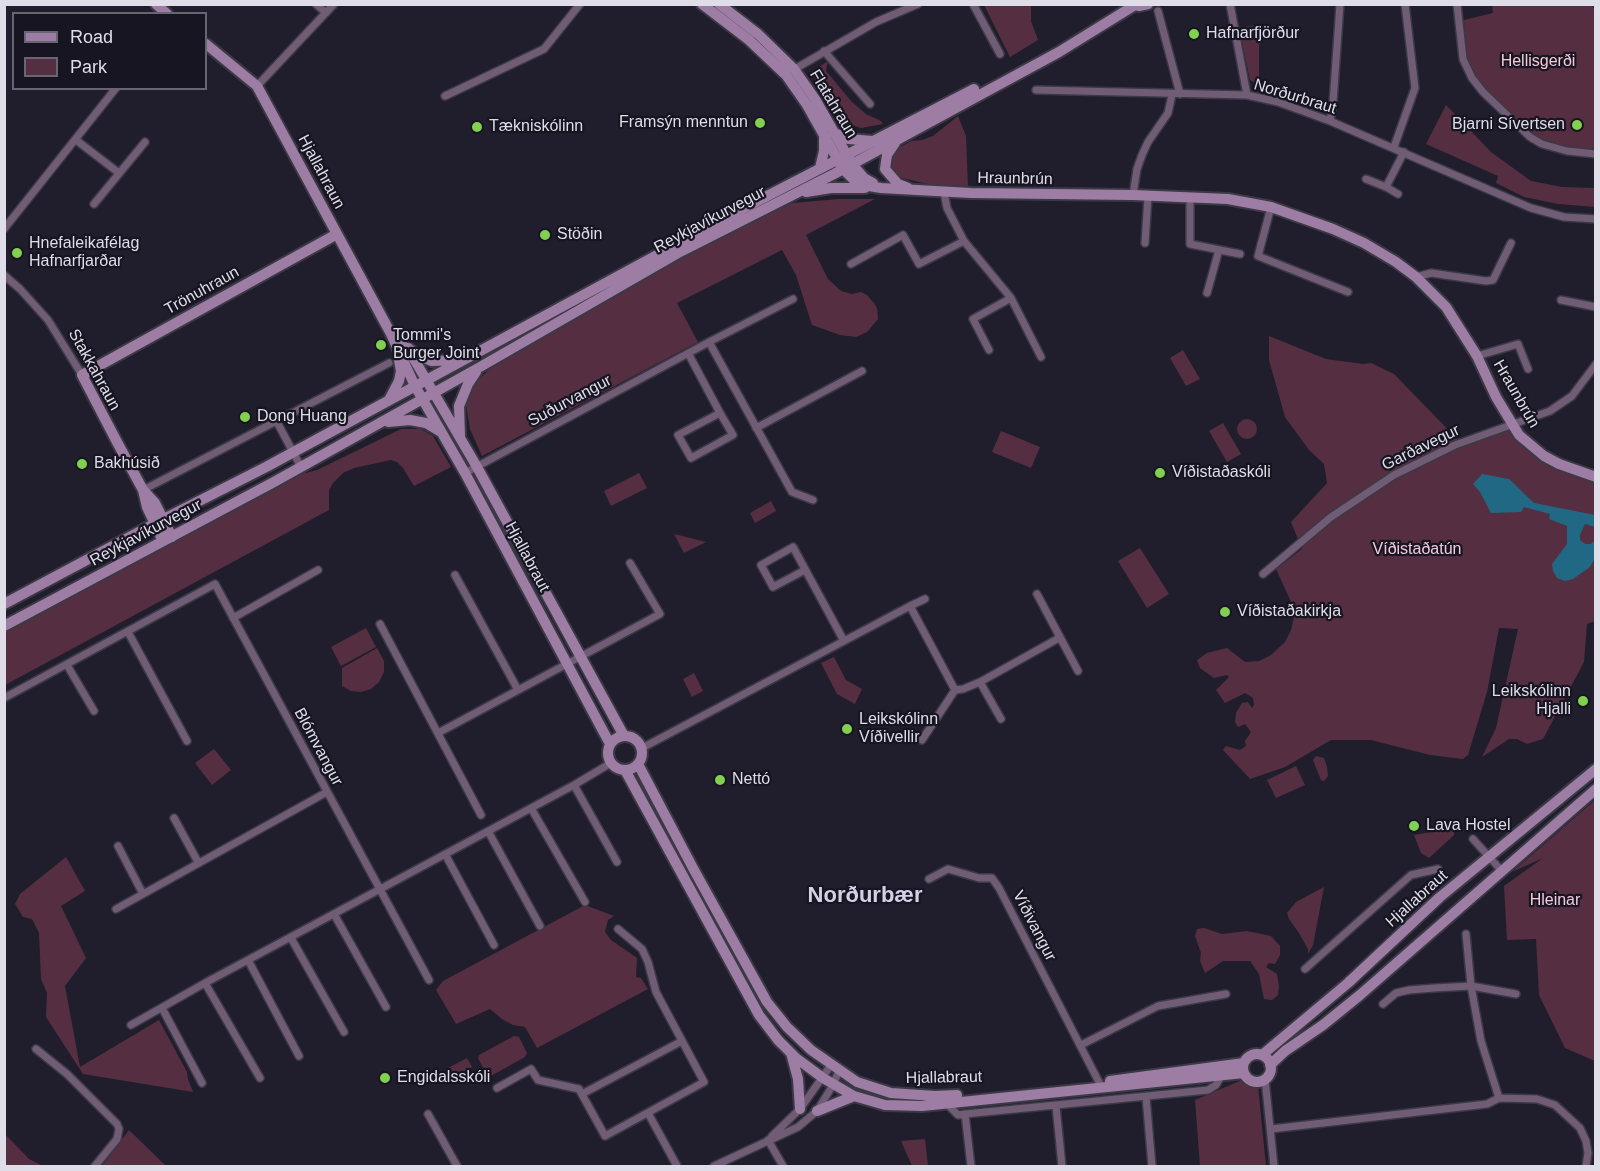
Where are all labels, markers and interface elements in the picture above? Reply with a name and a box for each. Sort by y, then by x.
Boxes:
legend [12,12,207,90]
place label: Hafnarfjörður [1206,24,1299,44]
text: Road [70,27,113,47]
marker: Hafnarfjörður [1187,27,1201,41]
park label: Hellisgerði [1501,52,1575,72]
text: Park [70,57,107,77]
street label: Flatahraun [805,66,861,142]
street label: Norðurbraut [1251,75,1339,119]
place label: Framsýn menntun [619,113,748,133]
place label: Bjarni Sívertsen [1452,115,1565,135]
marker: Framsýn menntun [753,116,767,130]
place label: Tækniskólinn [489,117,583,137]
marker: Bjarni Sívertsen [1570,118,1584,132]
marker: Tækniskólinn [470,120,484,134]
street label: Hjallahraun [294,132,348,212]
street label: Hraunbrún [977,169,1053,189]
street label: Reykjavíkurvegur [651,183,769,257]
place label: Stöðin [557,225,602,245]
marker: Stöðin [538,228,552,242]
place label: Hnefaleikafélag Hafnarfjarðar [29,234,139,272]
marker: Hnefaleikafélag Hafnarfjarðar [10,246,24,260]
street label: Trönuhraun [161,263,243,319]
street label: Stakkahraun [64,326,124,414]
place label: Tommi's Burger Joint [393,326,479,364]
marker: Tommi's Burger Joint [374,338,388,352]
street label: Hraunbrún [1489,356,1543,432]
street label: Suðurvangur [525,371,615,431]
place label: Dong Huang [257,407,347,427]
marker: Dong Huang [238,410,252,424]
street label: Garðavegur [1379,421,1463,475]
place label: Bakhúsið [94,454,160,474]
marker: Bakhúsið [75,457,89,471]
place label: Víðistaðaskóli [1172,463,1271,483]
marker: Víðistaðaskóli [1153,466,1167,480]
street label: Reykjavíkurvegur [87,496,205,570]
street label: Hjallabraut [501,519,553,595]
park label: Víðistaðatún [1373,540,1461,560]
place label: Víðistaðakirkja [1237,602,1341,622]
marker: Víðistaðakirkja [1218,605,1232,619]
place label: Leikskólinn Hjalli [1492,682,1571,720]
marker: Leikskólinn Hjalli [1576,694,1590,708]
street label: Blómvangur [289,705,347,789]
place label: Leikskólinn Víðivellir [859,710,938,748]
marker: Leikskólinn Víðivellir [840,722,854,736]
place label: Nettó [732,770,770,790]
marker: Nettó [713,773,727,787]
place label: Lava Hostel [1426,816,1510,836]
marker: Lava Hostel [1407,819,1421,833]
street label: Hjallabraut [1382,866,1452,932]
district label: Norðurbær [808,883,922,909]
street label: Víðivangur [1008,888,1060,964]
park label: Hleinar [1530,891,1580,911]
place label: Engidalsskóli [397,1068,490,1088]
street label: Hjallabraut [906,1068,982,1088]
marker: Engidalsskóli [378,1071,392,1085]

